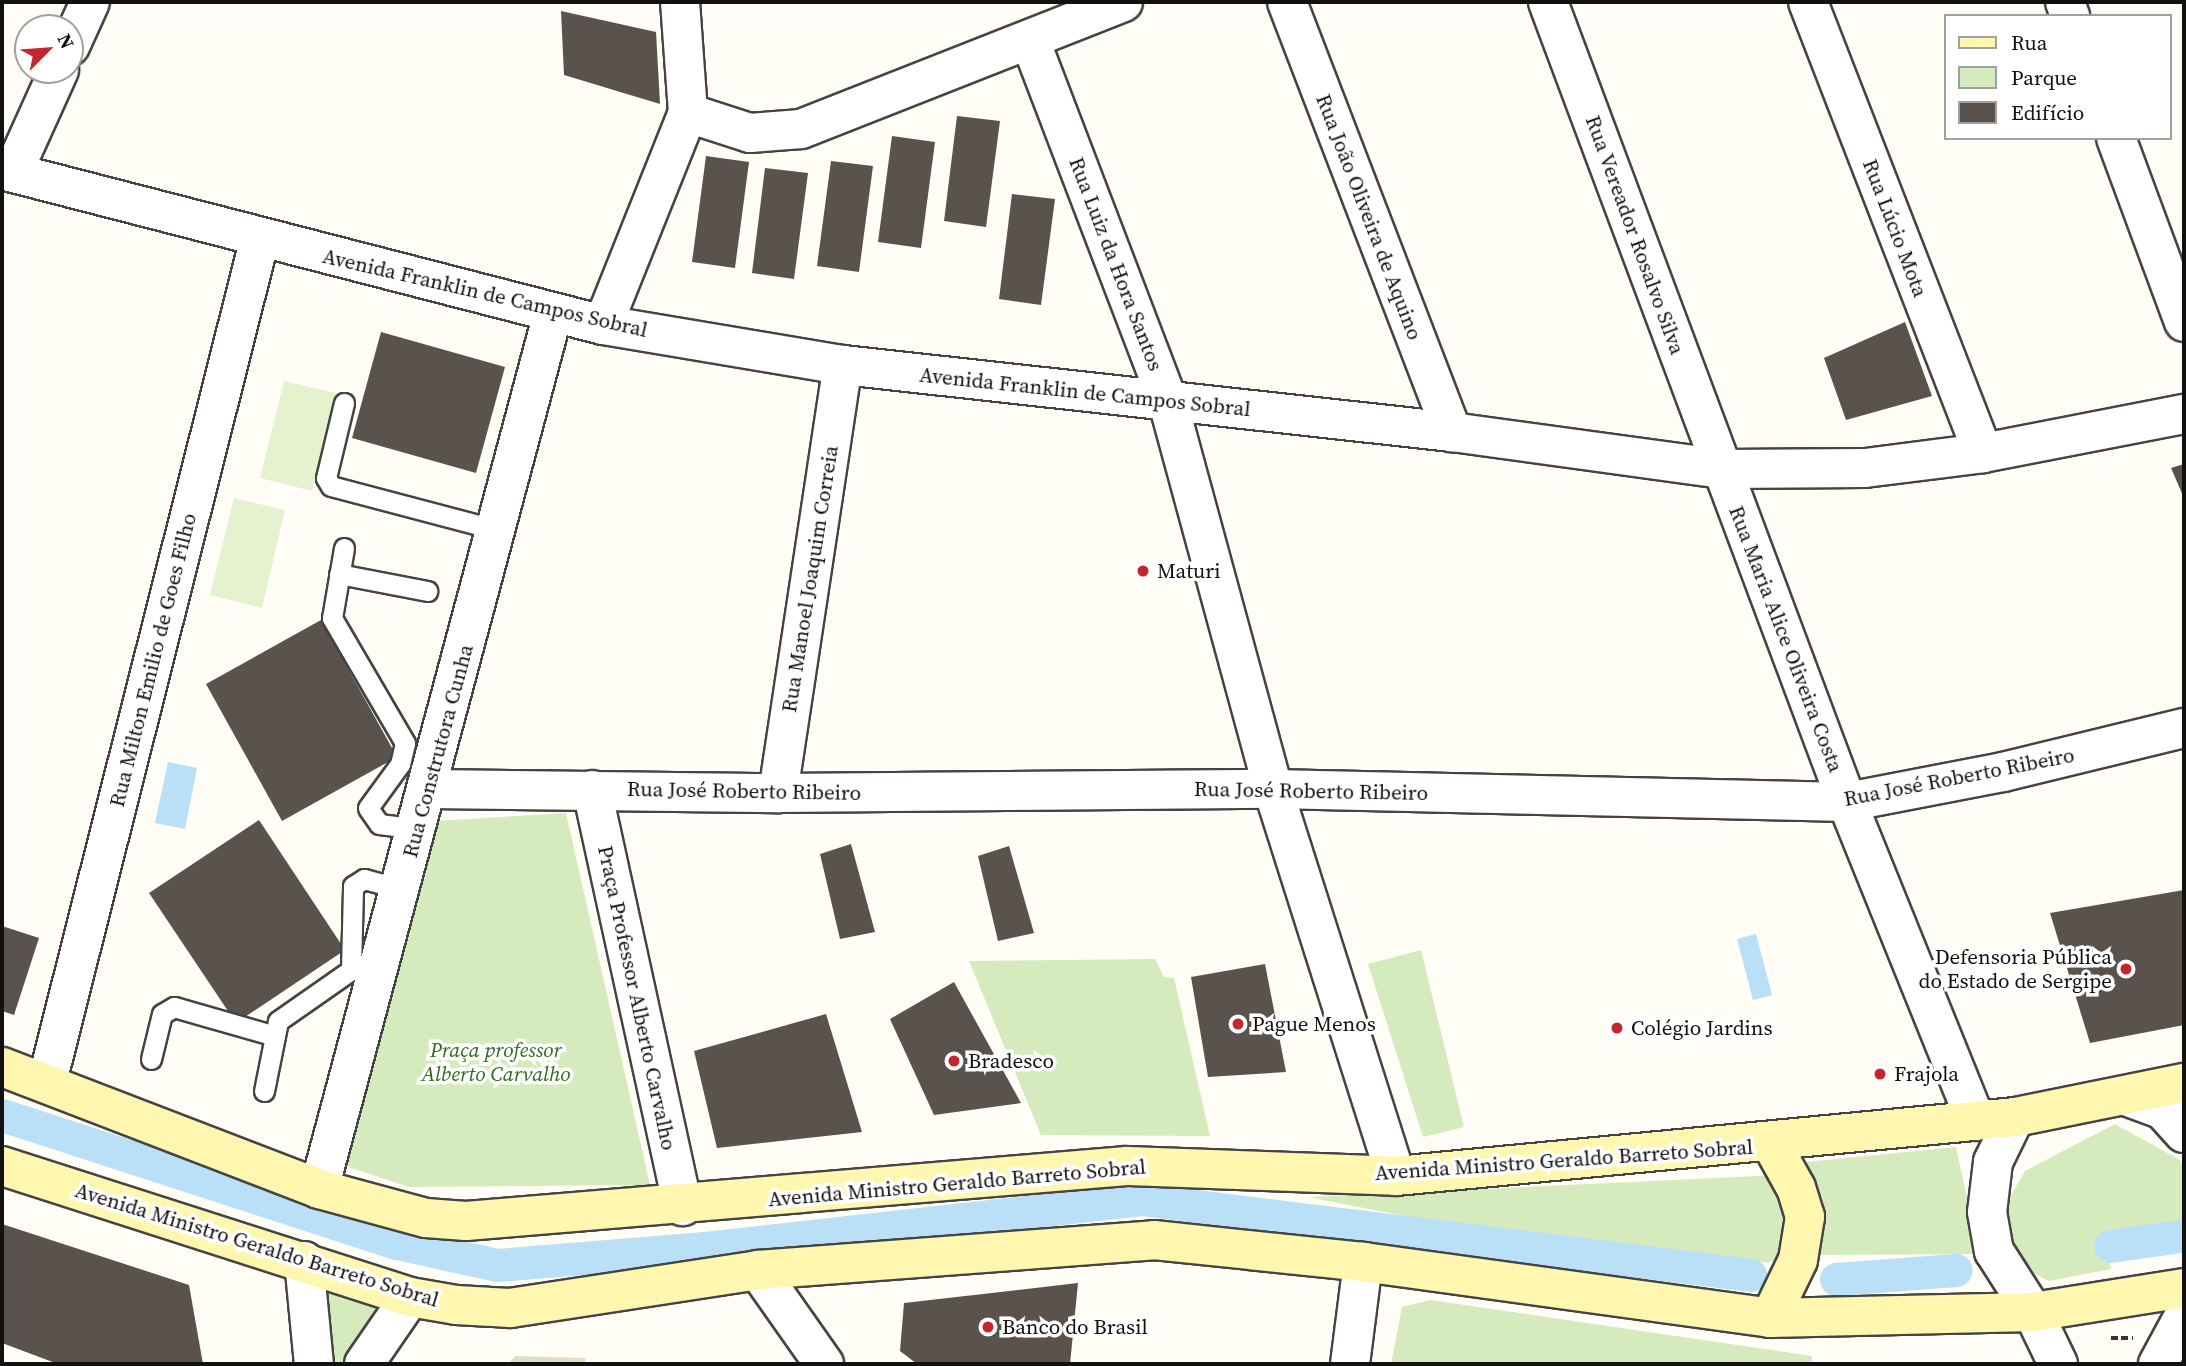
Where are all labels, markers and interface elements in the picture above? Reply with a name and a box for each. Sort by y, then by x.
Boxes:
north arrow [14,14,84,84]
legend [1944,14,2172,140]
text: Rua [2011,28,2047,57]
text: N [52,29,81,53]
text: Parque [2011,63,2077,92]
street label: Rua João Oliveira de Aquino [1310,91,1428,343]
text: Edifício [2011,98,2084,127]
street label: Rua Vereador Rosalvo Silva [1580,112,1690,358]
street label: Rua Luiz da Hora Santos [1064,154,1168,374]
street label: Rua Lúcio Mota [1857,156,1933,300]
street label: Avenida Franklin de Campos Sobral [320,243,650,343]
street label: Avenida Franklin de Campos Sobral [918,362,1252,422]
street label: Rua Manoel Joaquim Correia [776,444,844,714]
street label: Rua Maria Alice Oliveira Costa [1723,502,1849,776]
street label: Rua Milton Emilio de Goes Filho [104,510,202,810]
place label: Maturi [1157,558,1220,584]
marker: Maturi [1135,563,1151,579]
street label: Rua Construtora Cunha [397,642,479,860]
street label: Rua José Roberto Ribeiro [1842,742,2076,812]
street label: Rua José Roberto Ribeiro [627,776,861,806]
street label: Rua José Roberto Ribeiro [1194,776,1428,806]
street label: Praça Professor Alberto Carvalho [592,843,682,1153]
place label: Defensoria Pública do Estado de Sergipe [1919,944,2112,994]
marker: Defensoria Pública do Estado de Sergipe [2118,961,2134,977]
place label: Pague Menos [1252,1011,1376,1037]
place label: Colégio Jardins [1631,1015,1773,1041]
marker: Pague Menos [1230,1016,1246,1032]
marker: Colégio Jardins [1609,1020,1625,1036]
park label: Praça professor Alberto Carvalho [421,1037,571,1087]
place label: Bradesco [968,1048,1054,1074]
marker: Bradesco [946,1053,962,1069]
place label: Frajola [1894,1061,1959,1087]
marker: Frajola [1872,1066,1888,1082]
street label: Avenida Ministro Geraldo Barreto Sobral [1374,1134,1754,1186]
street label: Avenida Ministro Geraldo Barreto Sobral [767,1154,1147,1212]
street label: Avenida Ministro Geraldo Barreto Sobral [72,1178,442,1312]
place label: Banco do Brasil [1002,1314,1148,1340]
marker: Banco do Brasil [980,1319,996,1335]

